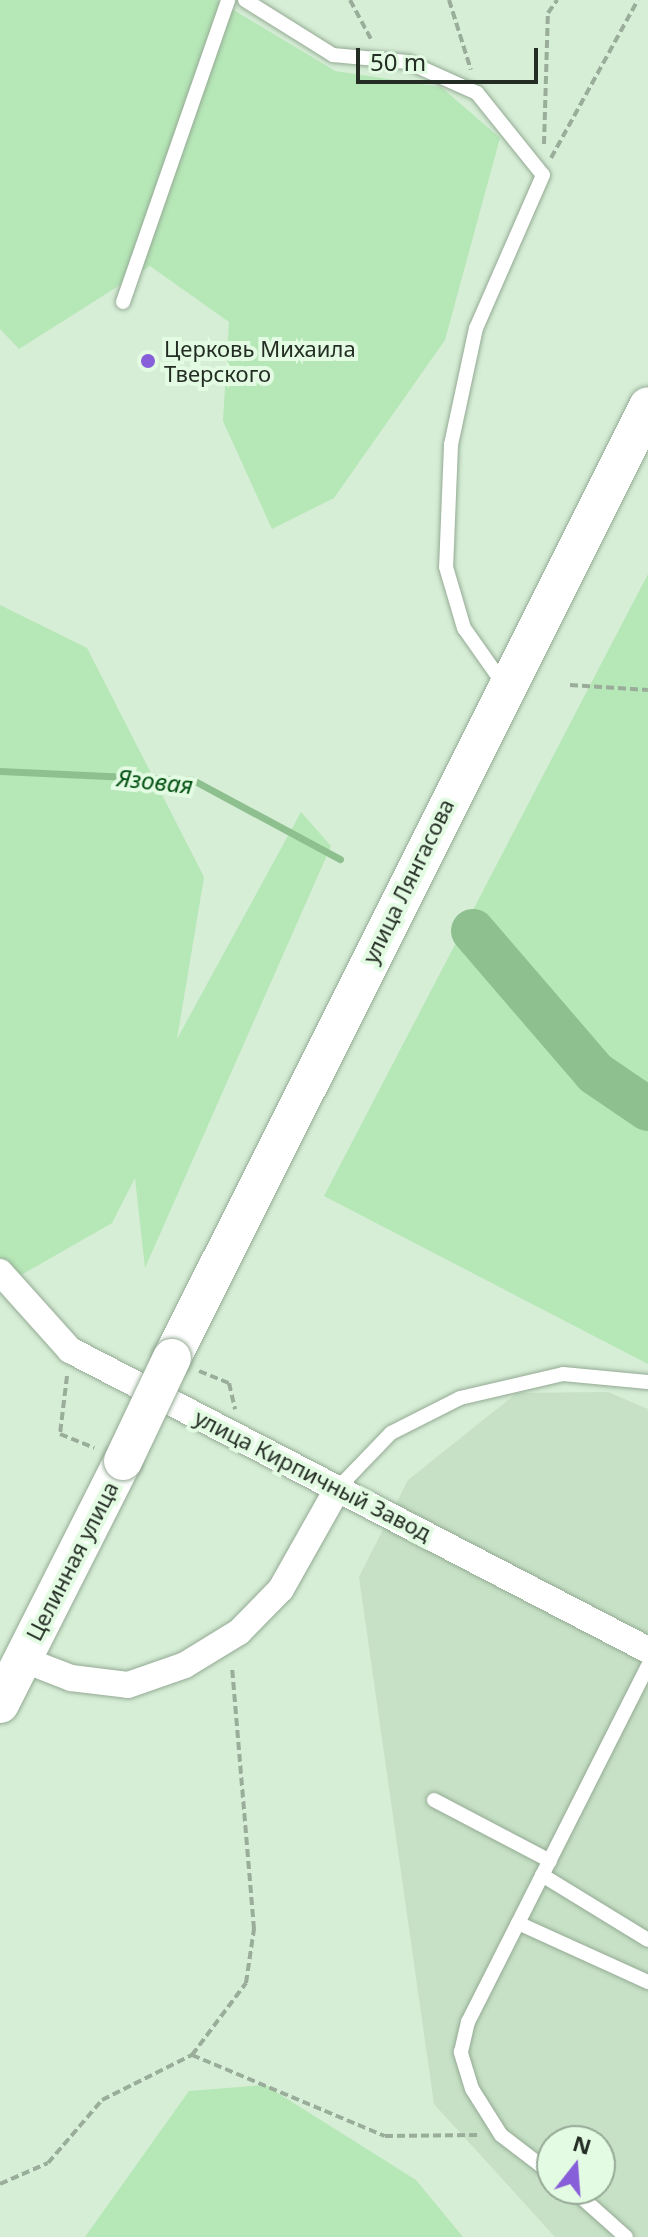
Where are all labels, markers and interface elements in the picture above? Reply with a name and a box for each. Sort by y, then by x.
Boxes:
scale bar [360,32,542,82]
text: 50 m [370,45,426,78]
place label: Церковь Михаила Тверского [164,335,356,386]
marker: Церковь Михаила Тверского [139,352,157,370]
water label: Язовая [116,763,194,799]
street label: улица Лянгасова [357,794,459,968]
street label: улица Кирпичный Завод [190,1404,436,1546]
street label: Целинная улица [21,1477,123,1645]
north arrow [536,2125,616,2205]
text: N [569,2127,595,2161]

